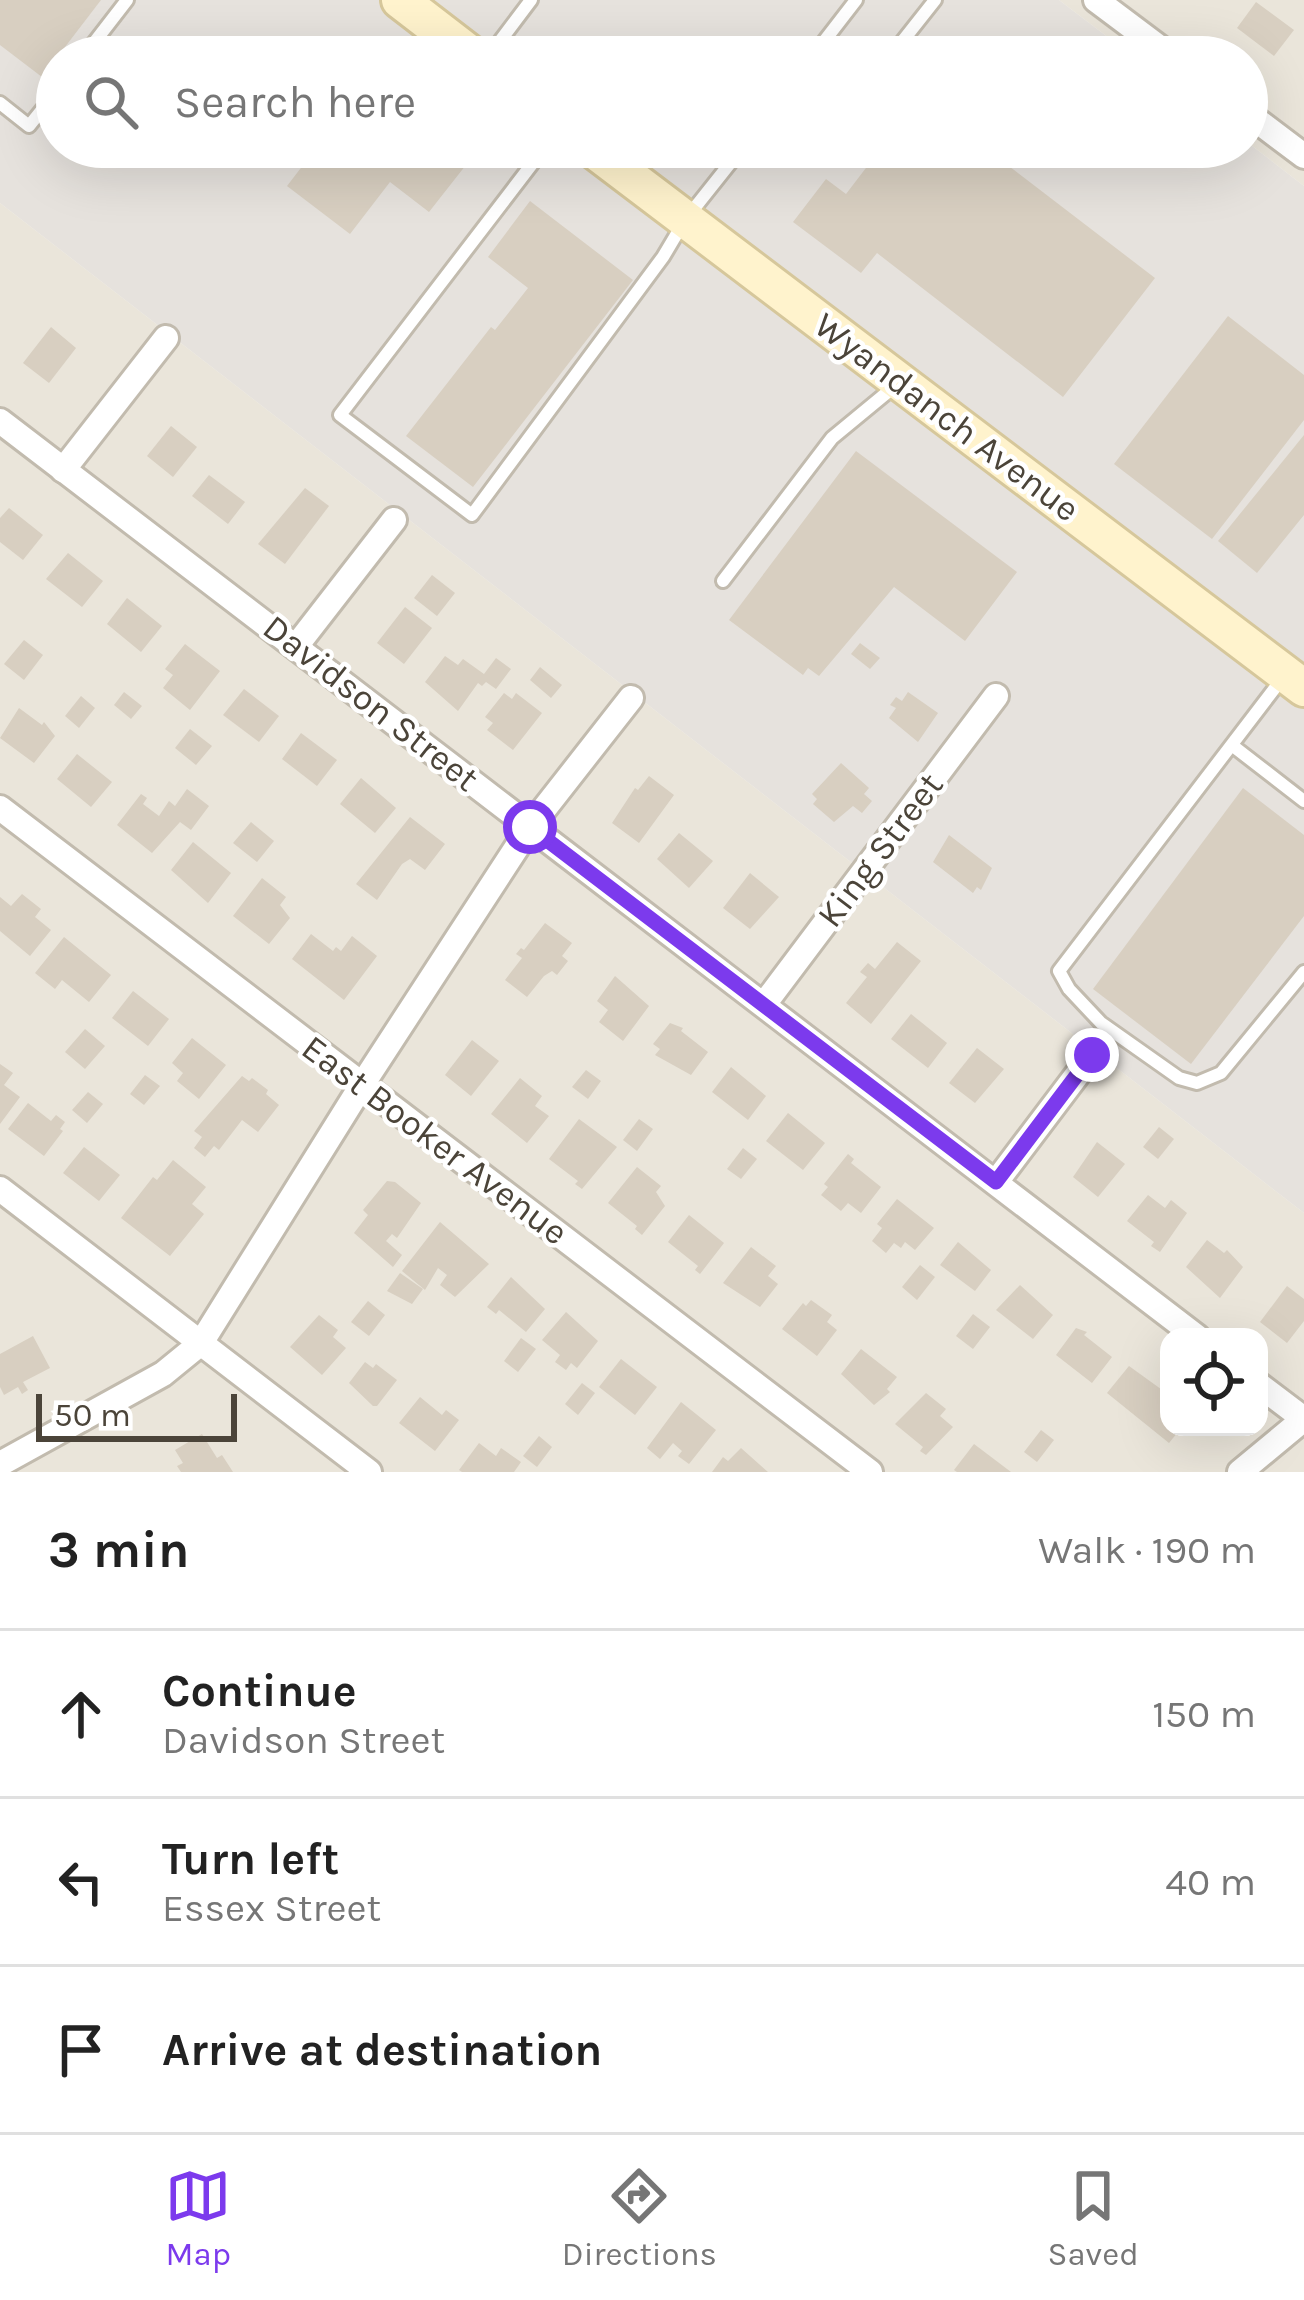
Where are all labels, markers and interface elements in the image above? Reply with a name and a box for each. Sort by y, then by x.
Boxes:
search box [36,36,1268,168]
icon: search [78,69,144,135]
text: Search here [174,76,416,128]
street label: Wyandanch Avenue [806,304,1088,530]
street label: Davidson Street [255,606,487,800]
street label: King Street [808,765,952,935]
route start [503,800,557,854]
street label: East Booker Avenue [294,1026,576,1254]
route end [1065,1028,1119,1082]
map controls [1160,1328,1268,1436]
button: locate [1160,1328,1268,1436]
scale bar [36,1388,237,1441]
text: 50 m [54,1396,131,1434]
text: 3 min [48,1520,190,1580]
text: Walk · 190 m [1038,1527,1256,1573]
text: Continue [162,1665,357,1717]
icon: ahead [48,1681,114,1747]
text: 150 m [1152,1691,1256,1737]
text: Davidson Street [162,1717,445,1763]
text: Turn left [162,1833,339,1885]
icon: left [48,1849,114,1915]
text: 40 m [1165,1859,1256,1905]
text: Essex Street [162,1885,381,1931]
icon: arrive [48,2017,114,2083]
text: Arrive at destination [162,2024,602,2076]
tab: Map [165,2163,231,2273]
tab: Directions [562,2163,717,2273]
tab: Saved [1048,2163,1139,2273]

